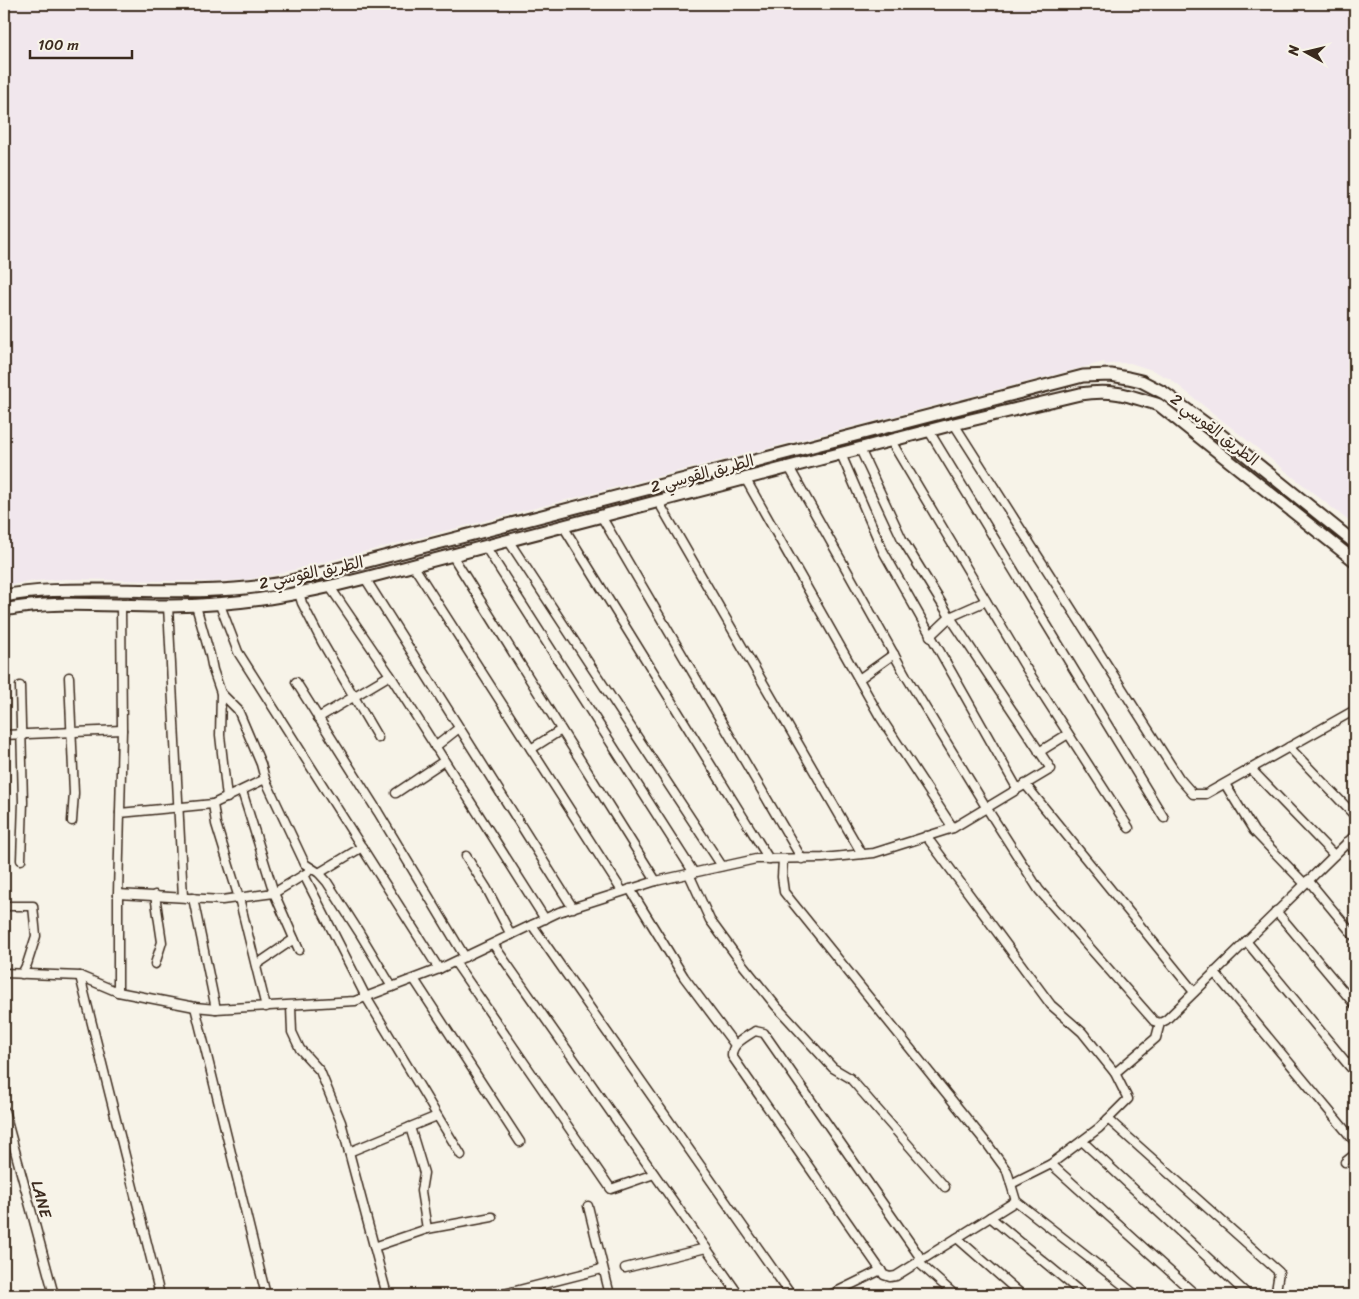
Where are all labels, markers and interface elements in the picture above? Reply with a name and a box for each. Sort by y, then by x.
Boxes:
scale bar [30,28,132,60]
north arrow [1282,28,1332,78]
text: 100 m [38,32,79,58]
text: N [1280,43,1307,58]
street label: الطريق القوسي 2 [1164,385,1265,473]
street label: الطريق القوسي 2 [647,446,757,501]
street label: الطريق القوسي 2 [256,547,366,598]
street label: LANE [23,1177,61,1222]

